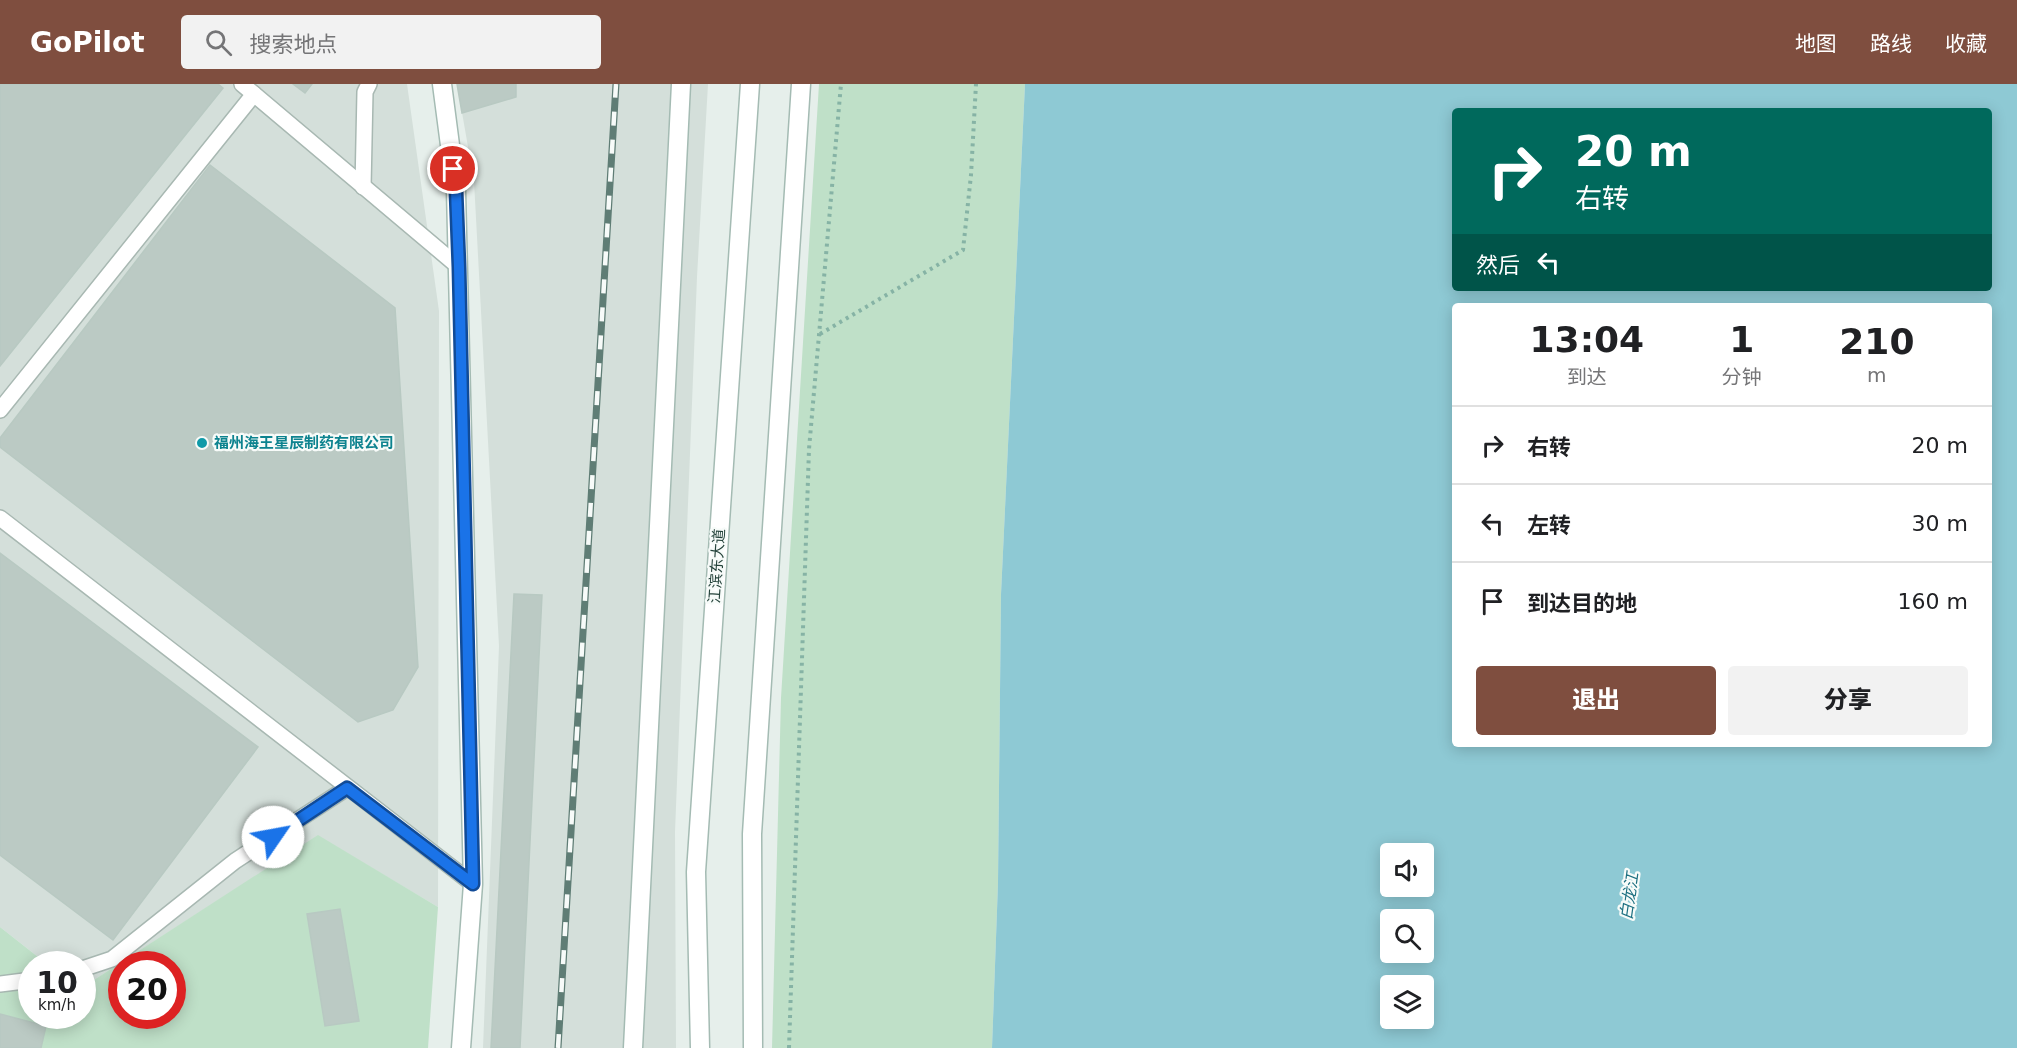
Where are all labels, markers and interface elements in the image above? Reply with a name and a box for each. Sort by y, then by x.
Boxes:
search box [181,15,601,69]
text: GoPilot [30,26,145,59]
icon: search [202,26,235,59]
text: 搜索地点 [250,32,338,57]
text: 地图 [1795,32,1837,56]
text: 路线 [1870,32,1912,56]
text: 收藏 [1945,32,1987,56]
text: 20 m [1575,127,1692,176]
icon: right [1476,132,1554,210]
pin [427,143,478,194]
icon: arrive [436,152,469,185]
text: 右转 [1575,183,1629,214]
icon: left [1532,246,1565,279]
text: 然后 [1476,253,1520,278]
text: 13:04 [1530,319,1644,360]
text: 1 [1729,319,1754,360]
text: 210 [1839,321,1914,362]
text: m [1867,363,1887,387]
text: 到达 [1567,365,1607,389]
text: 分钟 [1722,365,1762,389]
icon: right [1476,429,1509,462]
text: 20 m [1912,433,1968,458]
place label: 福州海王星辰制药有限公司 [214,434,394,452]
text: 右转 [1527,435,1571,460]
marker: 福州海王星辰制药有限公司 [195,436,209,450]
icon: left [1476,507,1509,540]
text: 30 m [1912,511,1968,536]
text: 左转 [1527,513,1571,538]
street label: 江滨东大道 [705,528,729,604]
icon: arrive [1476,585,1509,618]
text: 160 m [1898,589,1968,614]
text: 到达目的地 [1527,591,1637,616]
button: 退出 [1476,666,1716,735]
button: 分享 [1728,666,1968,735]
position arrow [241,805,305,869]
map controls [1380,843,1434,1029]
button: sound [1380,843,1434,897]
water label: 白龙江 [1617,869,1643,921]
button: search [1380,909,1434,963]
speed limit sign: 20 [108,951,186,1029]
text: 10 [36,965,78,1000]
button: layers [1380,975,1434,1029]
text: km/h [38,996,76,1014]

